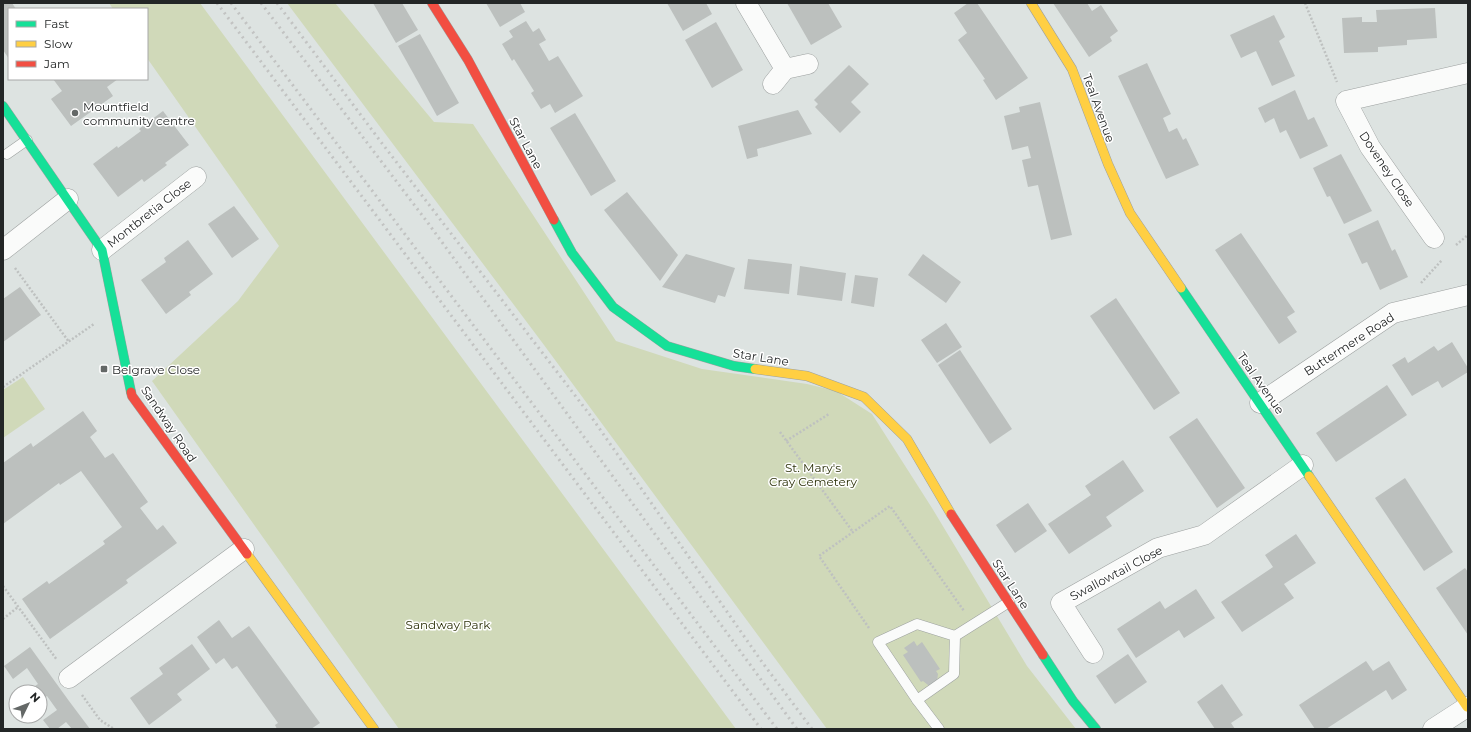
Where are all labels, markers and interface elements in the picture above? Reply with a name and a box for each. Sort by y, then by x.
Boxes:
legend [8,8,148,80]
text: Fast [44,16,69,31]
text: Slow [44,36,73,51]
text: Jam [43,56,70,71]
street label: Teal Avenue [1080,72,1118,144]
place label: Mountfield community centre [83,99,195,128]
marker: Mountfield community centre [70,108,80,118]
street label: Star Lane [506,115,546,171]
street label: Doveney Close [1356,128,1418,210]
street label: Montbretia Close [104,175,194,251]
street label: Buttermere Road [1301,309,1397,379]
street label: Star Lane [732,345,790,369]
street label: Teal Avenue [1234,349,1288,417]
place label: Belgrave Close [112,362,200,377]
marker: Belgrave Close [99,364,109,374]
street label: Sandway Road [138,383,200,465]
park label: St. Mary's Cray Cemetery [769,460,857,489]
street label: Swallowtail Close [1067,542,1165,604]
street label: Star Lane [989,556,1033,612]
park label: Sandway Park [406,617,491,632]
north arrow [8,684,48,724]
text: N [27,689,43,705]

